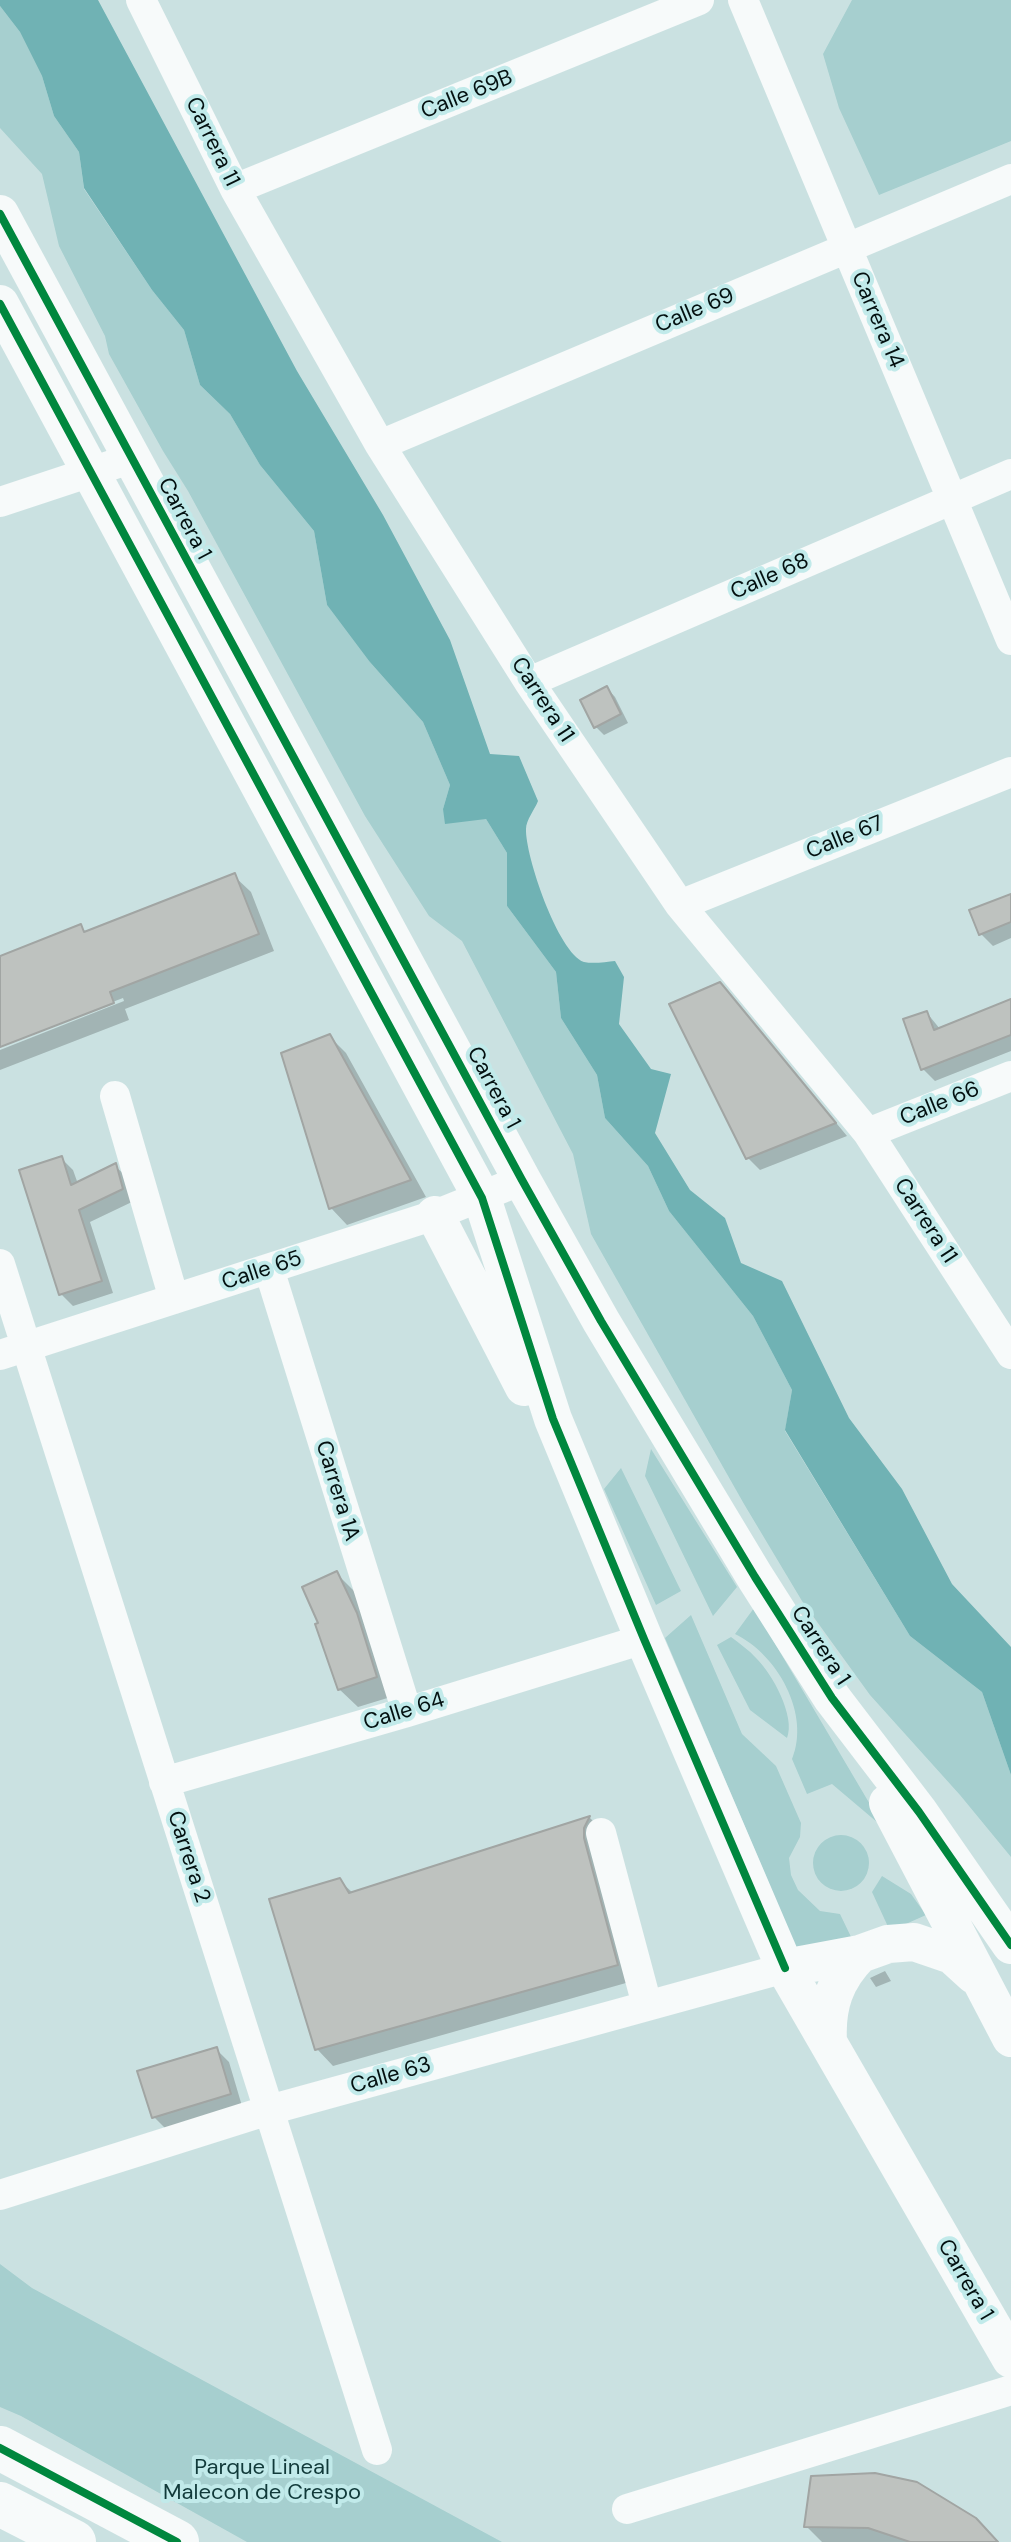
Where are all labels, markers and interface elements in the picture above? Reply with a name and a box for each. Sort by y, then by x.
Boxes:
street label: Calle 69B [417,65,517,125]
street label: Carrera 11 [179,93,245,191]
street label: Carrera 14 [845,268,909,372]
street label: Calle 69 [652,283,738,339]
street label: Carrera 1 [151,474,217,564]
street label: Calle 68 [727,548,813,606]
street label: Carrera 11 [505,653,579,747]
street label: Calle 67 [803,811,887,865]
street label: Carrera 1 [460,1043,526,1133]
street label: Calle 66 [896,1076,984,1132]
street label: Carrera 11 [888,1174,962,1268]
street label: Calle 65 [219,1246,305,1296]
street label: Carrera 1A [309,1438,365,1544]
street label: Carrera 1 [785,1602,855,1690]
street label: Calle 64 [360,1687,448,1737]
street label: Carrera 2 [161,1808,215,1906]
street label: Calle 63 [348,2052,434,2100]
street label: Carrera 1 [931,2235,999,2325]
park label: Parque Lineal Malecon de Crespo [163,2455,361,2506]

